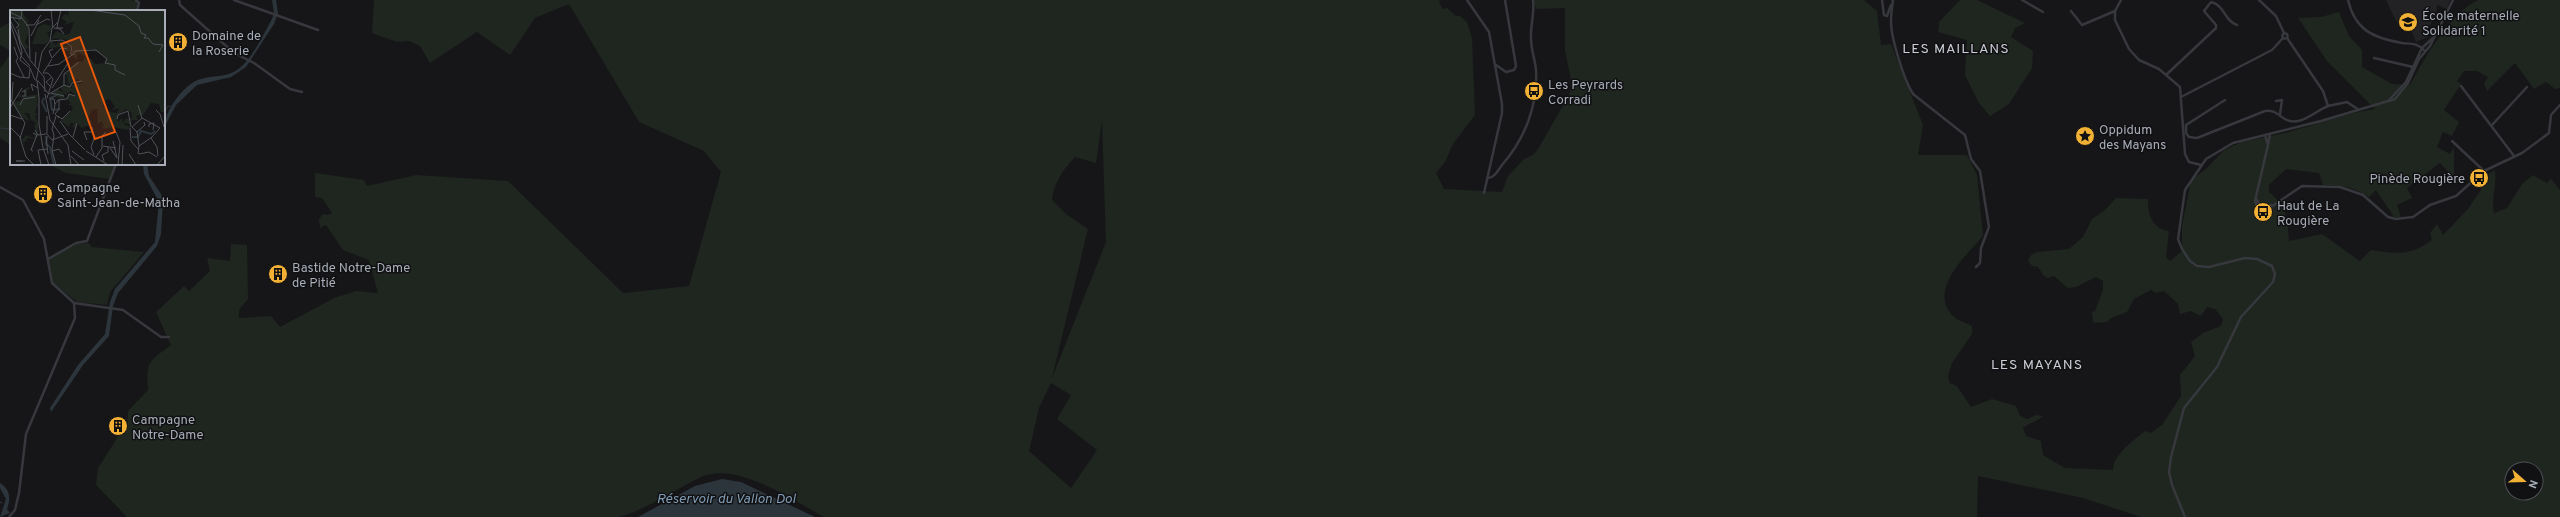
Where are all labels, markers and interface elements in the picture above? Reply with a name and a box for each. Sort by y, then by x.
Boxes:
place label: École maternelle Solidarité 1 [2422,7,2520,40]
inset map [10,10,165,165]
school or university icon: École maternelle Solidarité 1 [2397,11,2419,33]
place label: Domaine de la Roserie [192,29,261,60]
building icon: Domaine de la Roserie [167,31,189,53]
district label: LES MAILLANS [1902,41,2010,58]
place label: Les Peyrards Corradi [1548,78,1623,109]
bus stop icon: Les Peyrards Corradi [1523,80,1545,102]
place label: Oppidum des Mayans [2099,123,2166,154]
place icon: Oppidum des Mayans [2074,125,2096,147]
bus stop icon: Pinède Rougière [2468,167,2490,189]
place label: Pinède Rougière [2369,172,2465,188]
place label: Campagne Saint-Jean-de-Matha [57,181,180,212]
building icon: Campagne Saint-Jean-de-Matha [32,183,54,205]
place label: Haut de La Rougière [2277,199,2339,230]
bus stop icon: Haut de La Rougière [2252,201,2274,223]
place label: Bastide Notre-Dame de Pitié [292,261,410,292]
building icon: Bastide Notre-Dame de Pitié [267,263,289,285]
district label: LES MAYANS [1991,357,2083,374]
place label: Campagne Notre-Dame [132,413,204,444]
building icon: Campagne Notre-Dame [107,415,129,437]
north arrow [2504,461,2544,501]
text: N [2525,478,2540,490]
water label: Réservoir du Vallon Dol [656,491,797,508]

